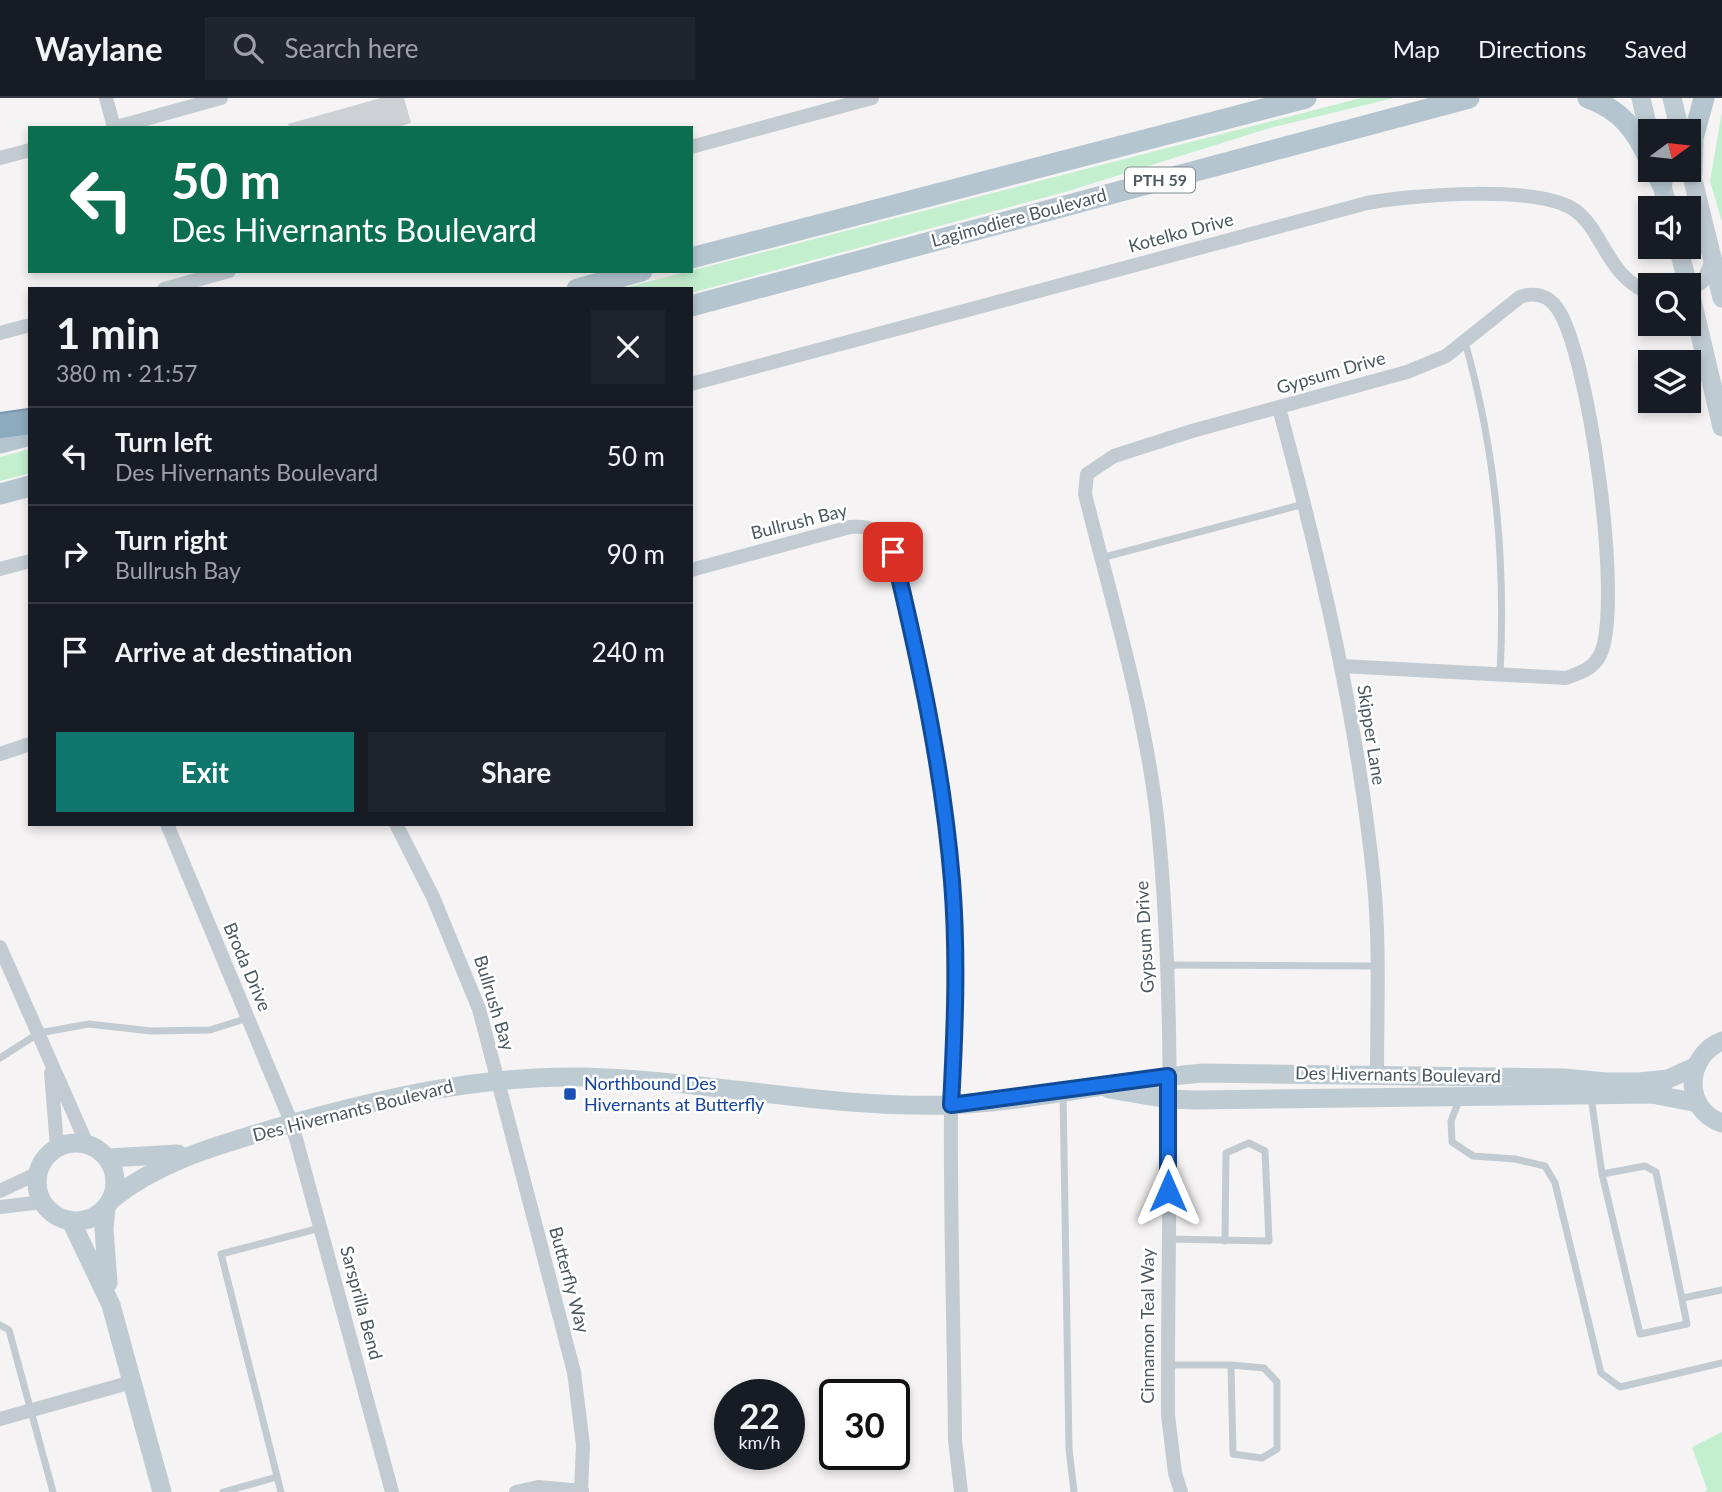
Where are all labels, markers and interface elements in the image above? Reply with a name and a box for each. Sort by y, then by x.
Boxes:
search box [205,17,695,80]
text: Waylane [35,28,163,68]
icon: search [229,29,267,67]
text: Search here [285,32,419,64]
text: Map [1393,34,1440,63]
text: Directions [1478,34,1586,63]
text: Saved [1624,34,1687,63]
north arrow [1638,119,1701,182]
map controls [1638,119,1701,413]
text: 50 m [171,151,281,209]
icon: left [56,154,147,245]
road number: PTH 59 [1125,167,1195,192]
street label: Lagimodiere Boulevard [929,183,1109,251]
button: sound [1638,196,1701,259]
street label: Kotelko Drive [1126,207,1236,257]
text: Des Hivernants Boulevard [171,210,537,249]
button: search [1638,273,1701,336]
text: 1 min [56,308,160,358]
button: close [591,310,665,384]
street label: Gypsum Drive [1274,346,1388,398]
button: layers [1638,350,1701,413]
text: 380 m · 21:57 [56,359,198,387]
text: Turn left [115,426,212,458]
icon: left [56,437,94,475]
text: 50 m [607,440,665,472]
text: Des Hivernants Boulevard [115,458,378,486]
street label: Bullrush Bay [748,498,850,544]
pin [863,522,923,582]
text: Turn right [115,524,228,556]
icon: arrive [874,533,912,571]
icon: right [56,535,94,573]
text: 90 m [607,538,665,570]
text: Bullrush Bay [115,556,241,584]
icon: arrive [56,633,94,671]
text: Arrive at destination [115,636,352,668]
text: 240 m [592,636,665,668]
street label: Skipper Lane [1353,683,1391,787]
button: Exit [56,732,354,812]
button: Share [368,732,665,812]
street label: Gypsum Drive [1130,880,1158,994]
street label: Broda Drive [219,919,276,1014]
street label: Bullrush Bay [470,952,520,1054]
street label: Des Hivernants Boulevard [1295,1061,1501,1087]
place label: Northbound Des Hivernants at Butterfly [584,1072,765,1115]
street label: Des Hivernants Boulevard [250,1074,455,1146]
marker: Northbound Des Hivernants at Butterfly [562,1086,578,1102]
position arrow [1131,1154,1205,1228]
street label: Butterfly Way [545,1224,595,1336]
street label: Sarsprilla Bend [336,1243,388,1362]
street label: Cinnamon Teal Way [1136,1247,1158,1404]
speed limit sign: 30 [819,1379,910,1470]
text: 22 [739,1394,780,1436]
text: km/h [738,1431,781,1453]

